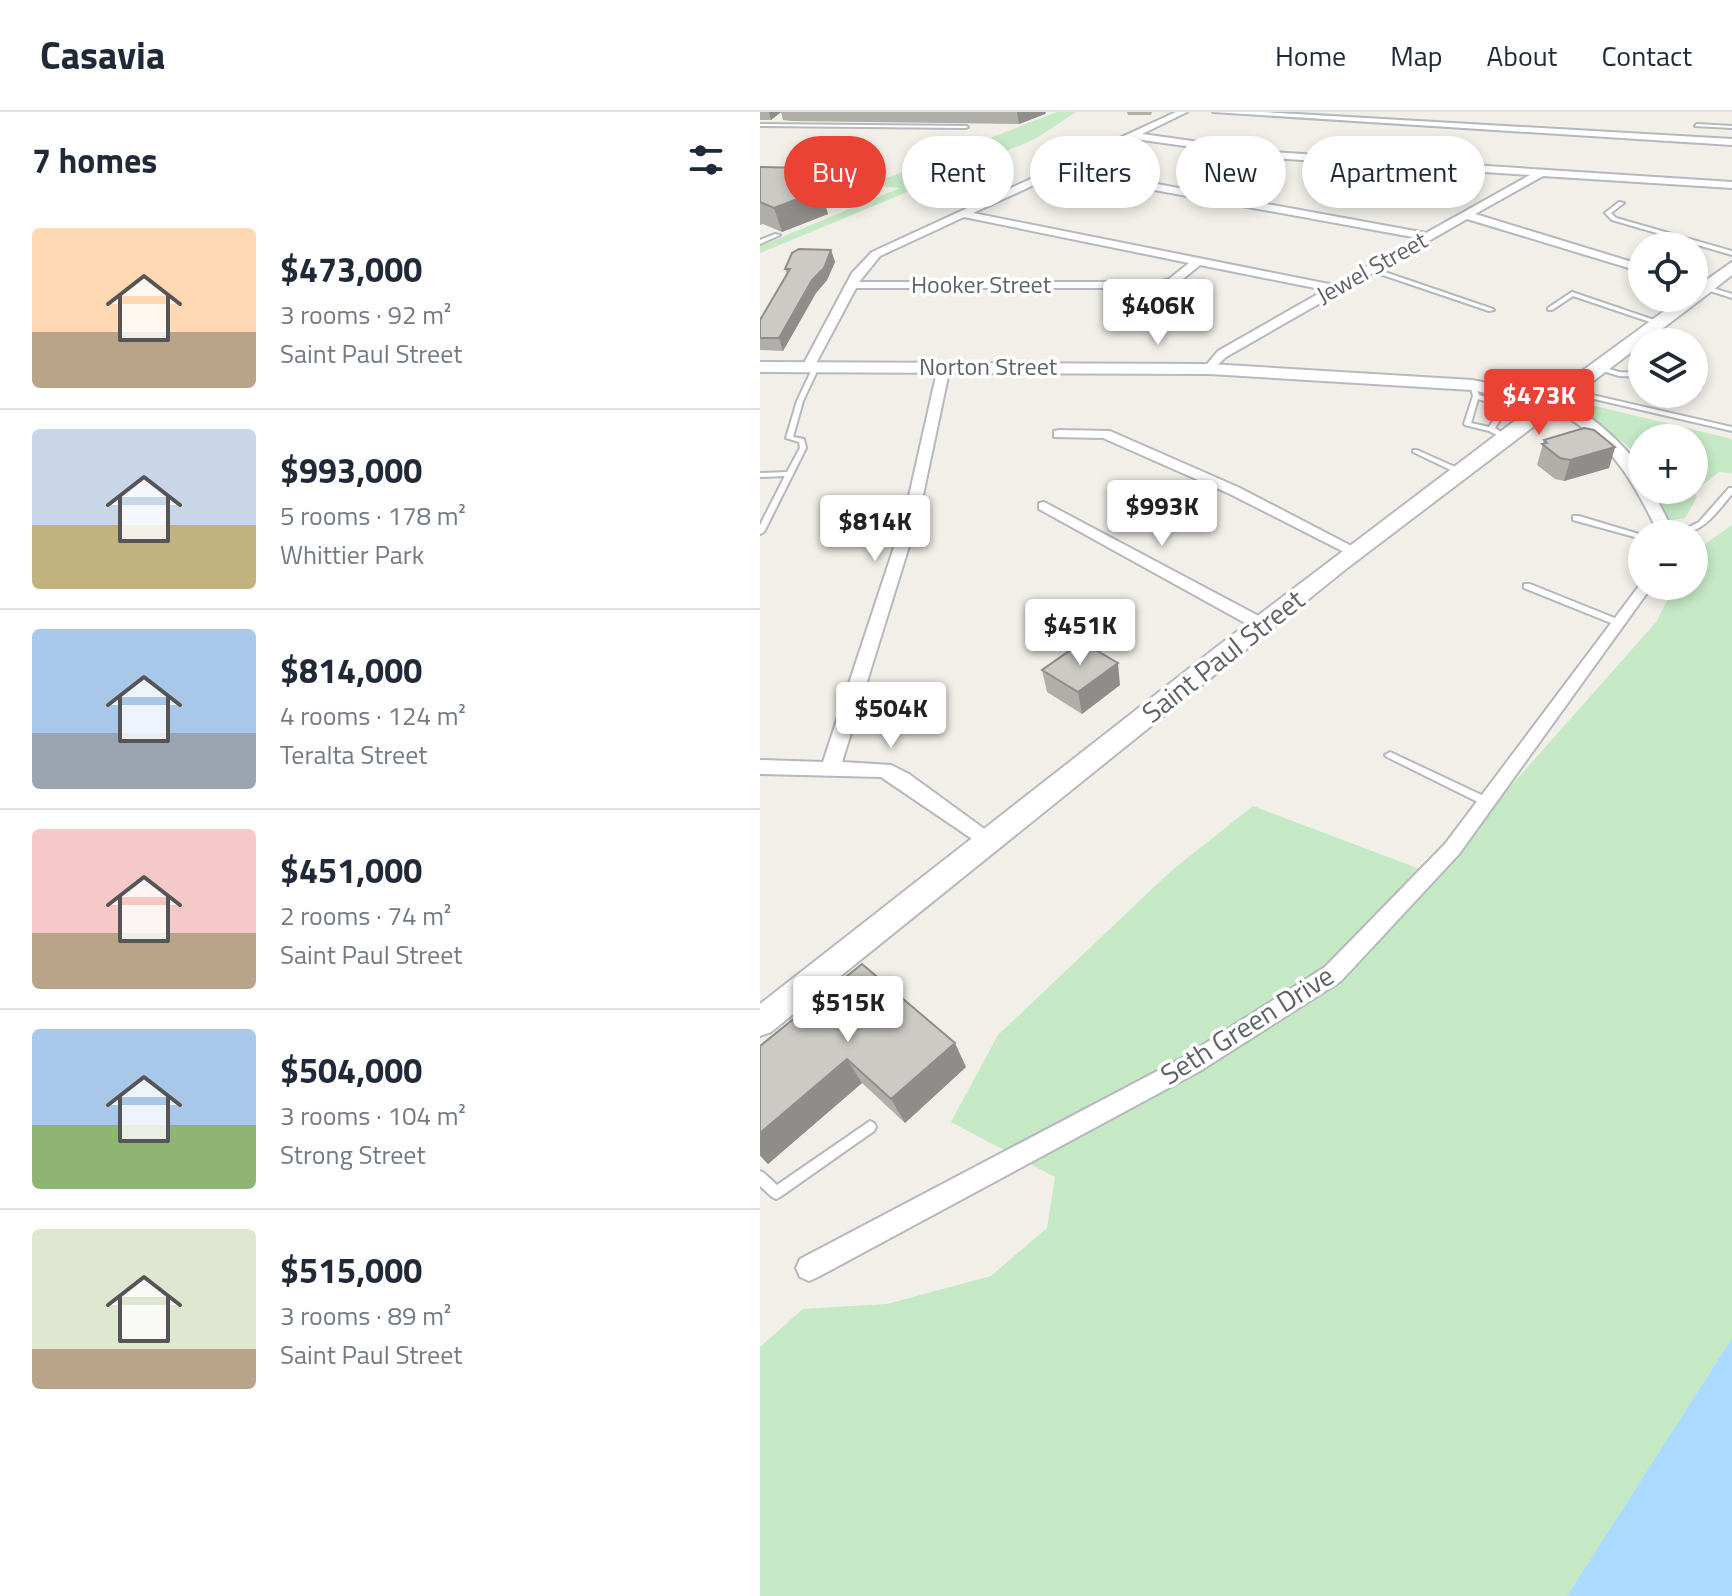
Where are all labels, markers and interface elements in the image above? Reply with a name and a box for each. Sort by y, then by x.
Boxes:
text: Casavia [40,26,165,84]
text: Home [1275,34,1346,77]
text: Map [1390,34,1443,77]
text: About [1487,34,1557,77]
text: Contact [1601,34,1692,77]
text: 7 homes [32,134,157,186]
chip: Buy [784,136,886,208]
chip: Rent [902,136,1014,208]
chip: Filters [1030,136,1160,208]
chip: New [1176,136,1286,208]
chip: Apartment [1302,136,1485,208]
icon: filters [684,138,728,182]
street label: Jewel Street [1310,222,1434,312]
map controls [1628,232,1708,600]
button: locate [1628,232,1708,312]
text: $473,000 [280,243,422,295]
icon: home [96,260,192,356]
street label: Hooker Street [911,266,1052,302]
pin: $406K [1102,279,1214,347]
text: $406K [1121,285,1195,324]
text: 3 rooms · 92 m² [280,295,451,334]
button: layers [1628,328,1708,408]
text: Saint Paul Street [280,334,462,373]
street label: Norton Street [919,348,1058,384]
pin: $473K [1483,369,1595,437]
text: $473K [1502,375,1576,414]
button: + [1628,424,1708,504]
text: $993,000 [280,444,422,496]
icon: home [96,461,192,557]
pin: $993K [1106,480,1218,548]
text: $993K [1125,486,1199,525]
pin: $814K [819,495,931,563]
text: 5 rooms · 178 m² [280,496,466,535]
text: $814K [838,501,912,540]
button: − [1628,520,1708,600]
text: Whittier Park [280,535,424,574]
street label: Saint Paul Street [1132,578,1313,733]
pin: $451K [1024,599,1136,667]
text: $451K [1043,605,1117,644]
text: $814,000 [280,644,422,696]
icon: home [96,661,192,757]
pin: $504K [835,682,947,750]
text: $504K [854,688,928,727]
text: 4 rooms · 124 m² [280,696,466,735]
text: Teralta Street [280,735,427,774]
text: $451,000 [280,844,422,896]
icon: home [96,861,192,957]
text: 2 rooms · 74 m² [280,896,451,935]
text: Saint Paul Street [280,935,462,974]
street label: Seth Green Drive [1152,954,1342,1095]
pin: $515K [792,976,904,1044]
text: $515K [811,982,885,1021]
text: $504,000 [280,1044,422,1096]
icon: home [96,1061,192,1157]
text: 3 rooms · 104 m² [280,1096,466,1135]
text: Strong Street [280,1135,426,1174]
text: $515,000 [280,1244,422,1296]
icon: home [96,1261,192,1357]
text: 3 rooms · 89 m² [280,1296,451,1335]
text: Saint Paul Street [280,1335,462,1374]

